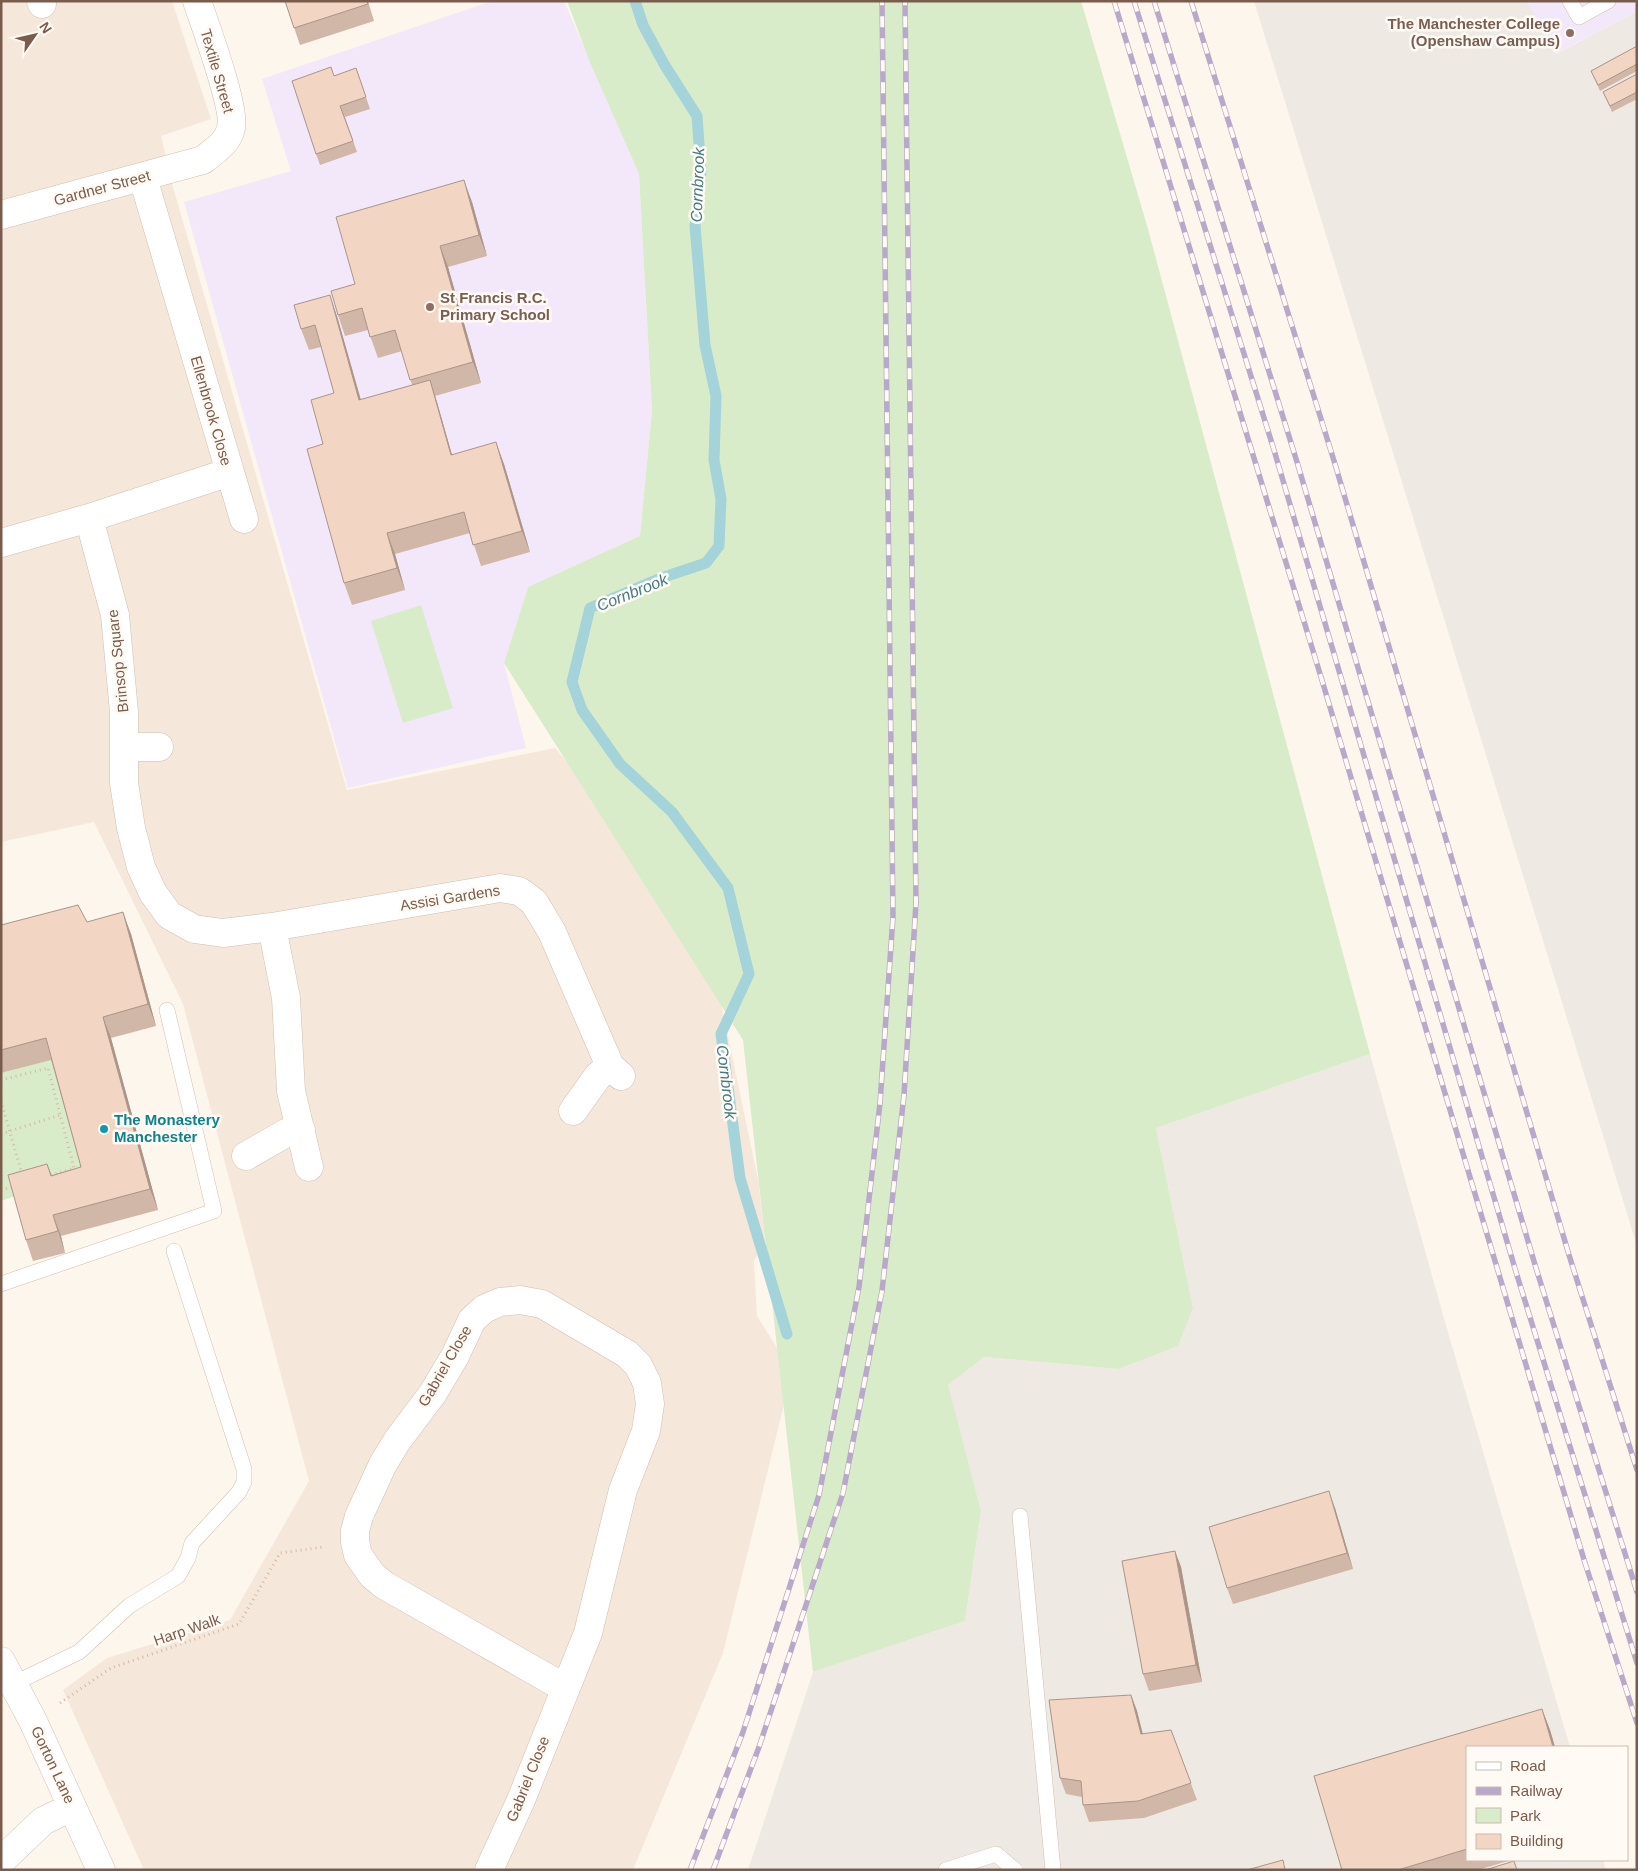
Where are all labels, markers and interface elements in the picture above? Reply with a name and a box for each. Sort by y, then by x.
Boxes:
north arrow [10,10,60,60]
place label: The Manchester College (Openshaw Campus) [1387,15,1560,49]
text: N [36,19,55,36]
street label: Textile Street [197,27,238,116]
marker: The Manchester College (Openshaw Campus) [1564,27,1576,39]
water label: Cornbrook [688,146,707,223]
street label: Gardner Street [52,166,153,209]
place label: St Francis R.C. Primary School [440,289,550,323]
marker: St Francis R.C. Primary School [424,301,436,313]
street label: Ellenbrook Close [188,354,235,468]
water label: Cornbrook [594,570,671,614]
street label: Brinsop Square [104,609,131,713]
street label: Assisi Gardens [399,881,501,914]
water label: Cornbrook [714,1044,740,1121]
place label: The Monastery Manchester [114,1111,221,1145]
marker: The Monastery Manchester [98,1123,110,1135]
street label: Gabriel Close [414,1322,475,1409]
street label: Harp Walk [151,1610,223,1649]
street label: Gorton Lane [28,1723,79,1806]
street label: Gabriel Close [503,1733,552,1824]
legend [1466,1746,1628,1861]
text: Road [1510,1757,1546,1774]
text: Railway [1510,1782,1563,1799]
text: Park [1510,1807,1541,1824]
text: Building [1510,1832,1563,1849]

